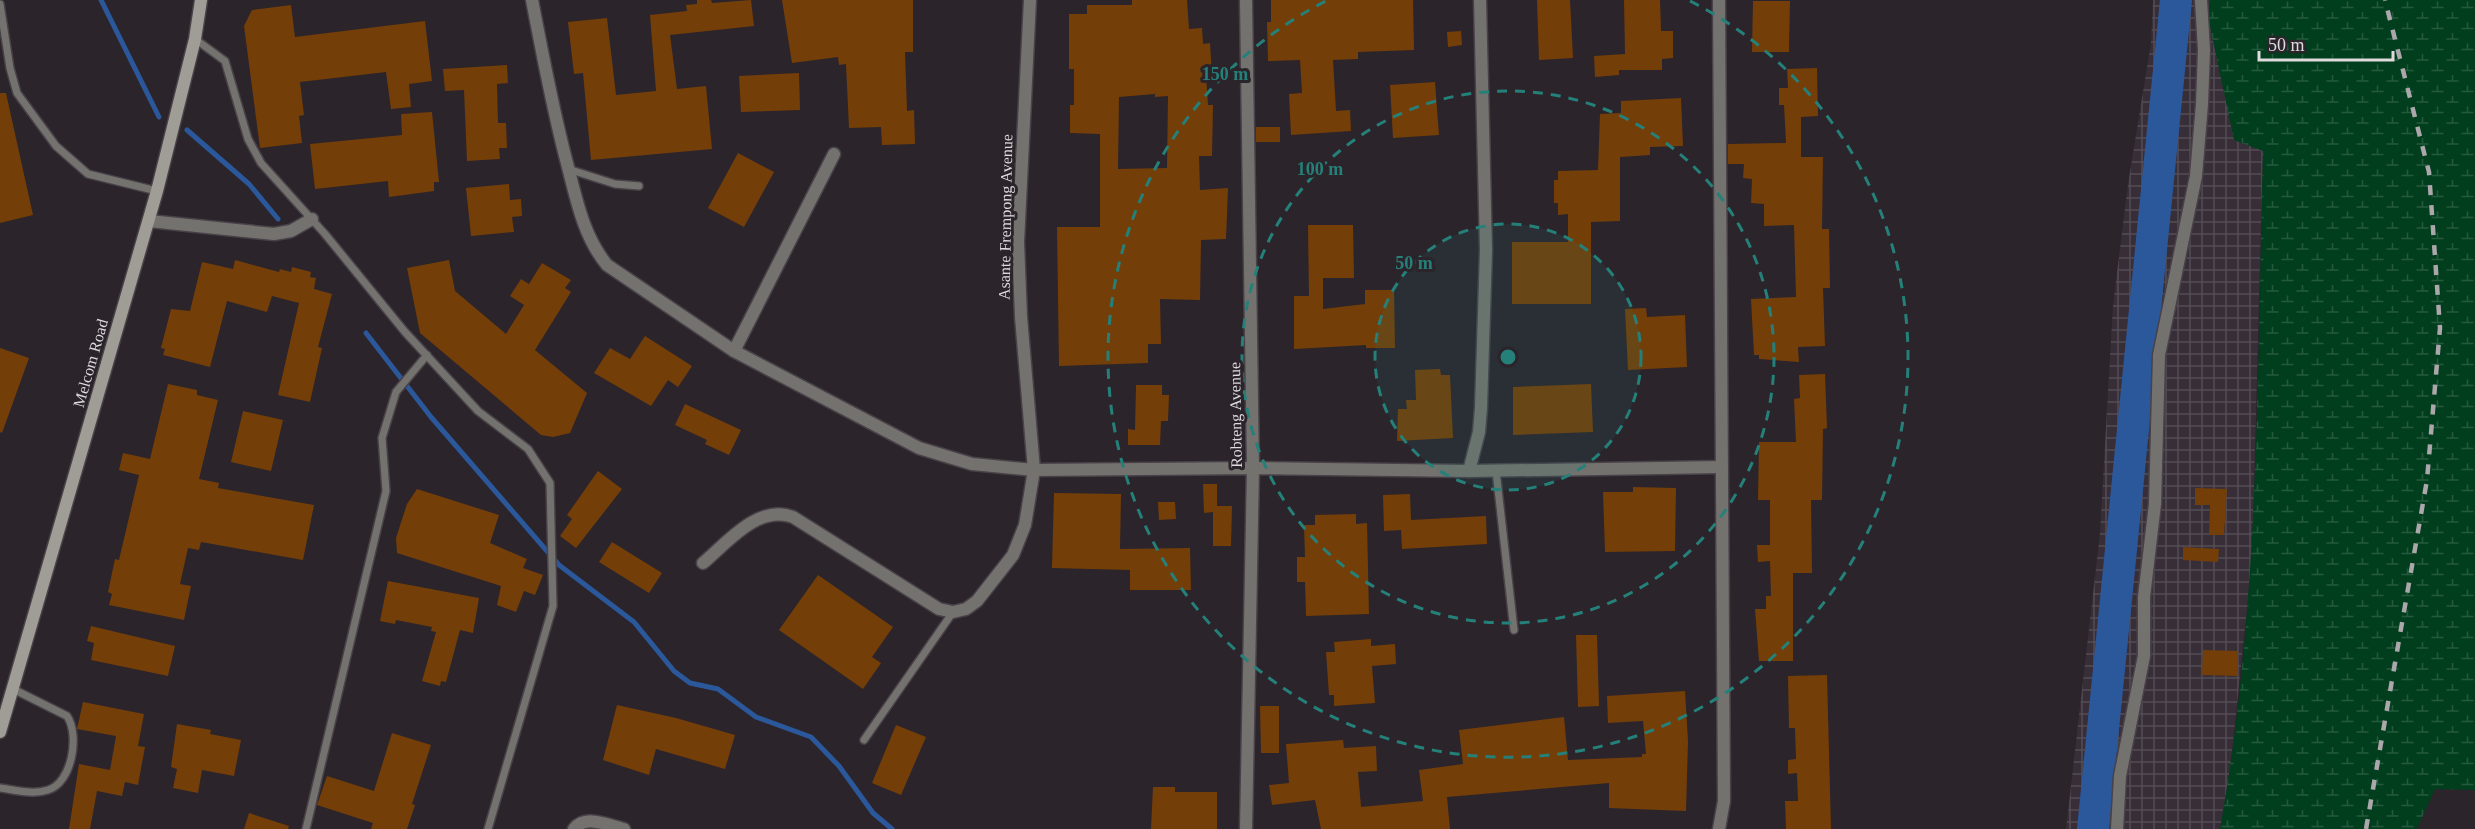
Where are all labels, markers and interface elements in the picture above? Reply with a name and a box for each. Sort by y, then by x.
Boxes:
scale bar [2259,24,2392,62]
text: 50 m [2268,35,2305,55]
text: 150 m [1202,64,1248,84]
street label: Asante Frempong Avenue [996,134,1016,300]
text: 100 m [1297,159,1343,179]
text: 50 m [1395,253,1433,273]
street label: Melcom Road [70,317,111,409]
centre of rings [1498,347,1518,367]
street label: Robteng Avenue [1226,362,1246,468]

